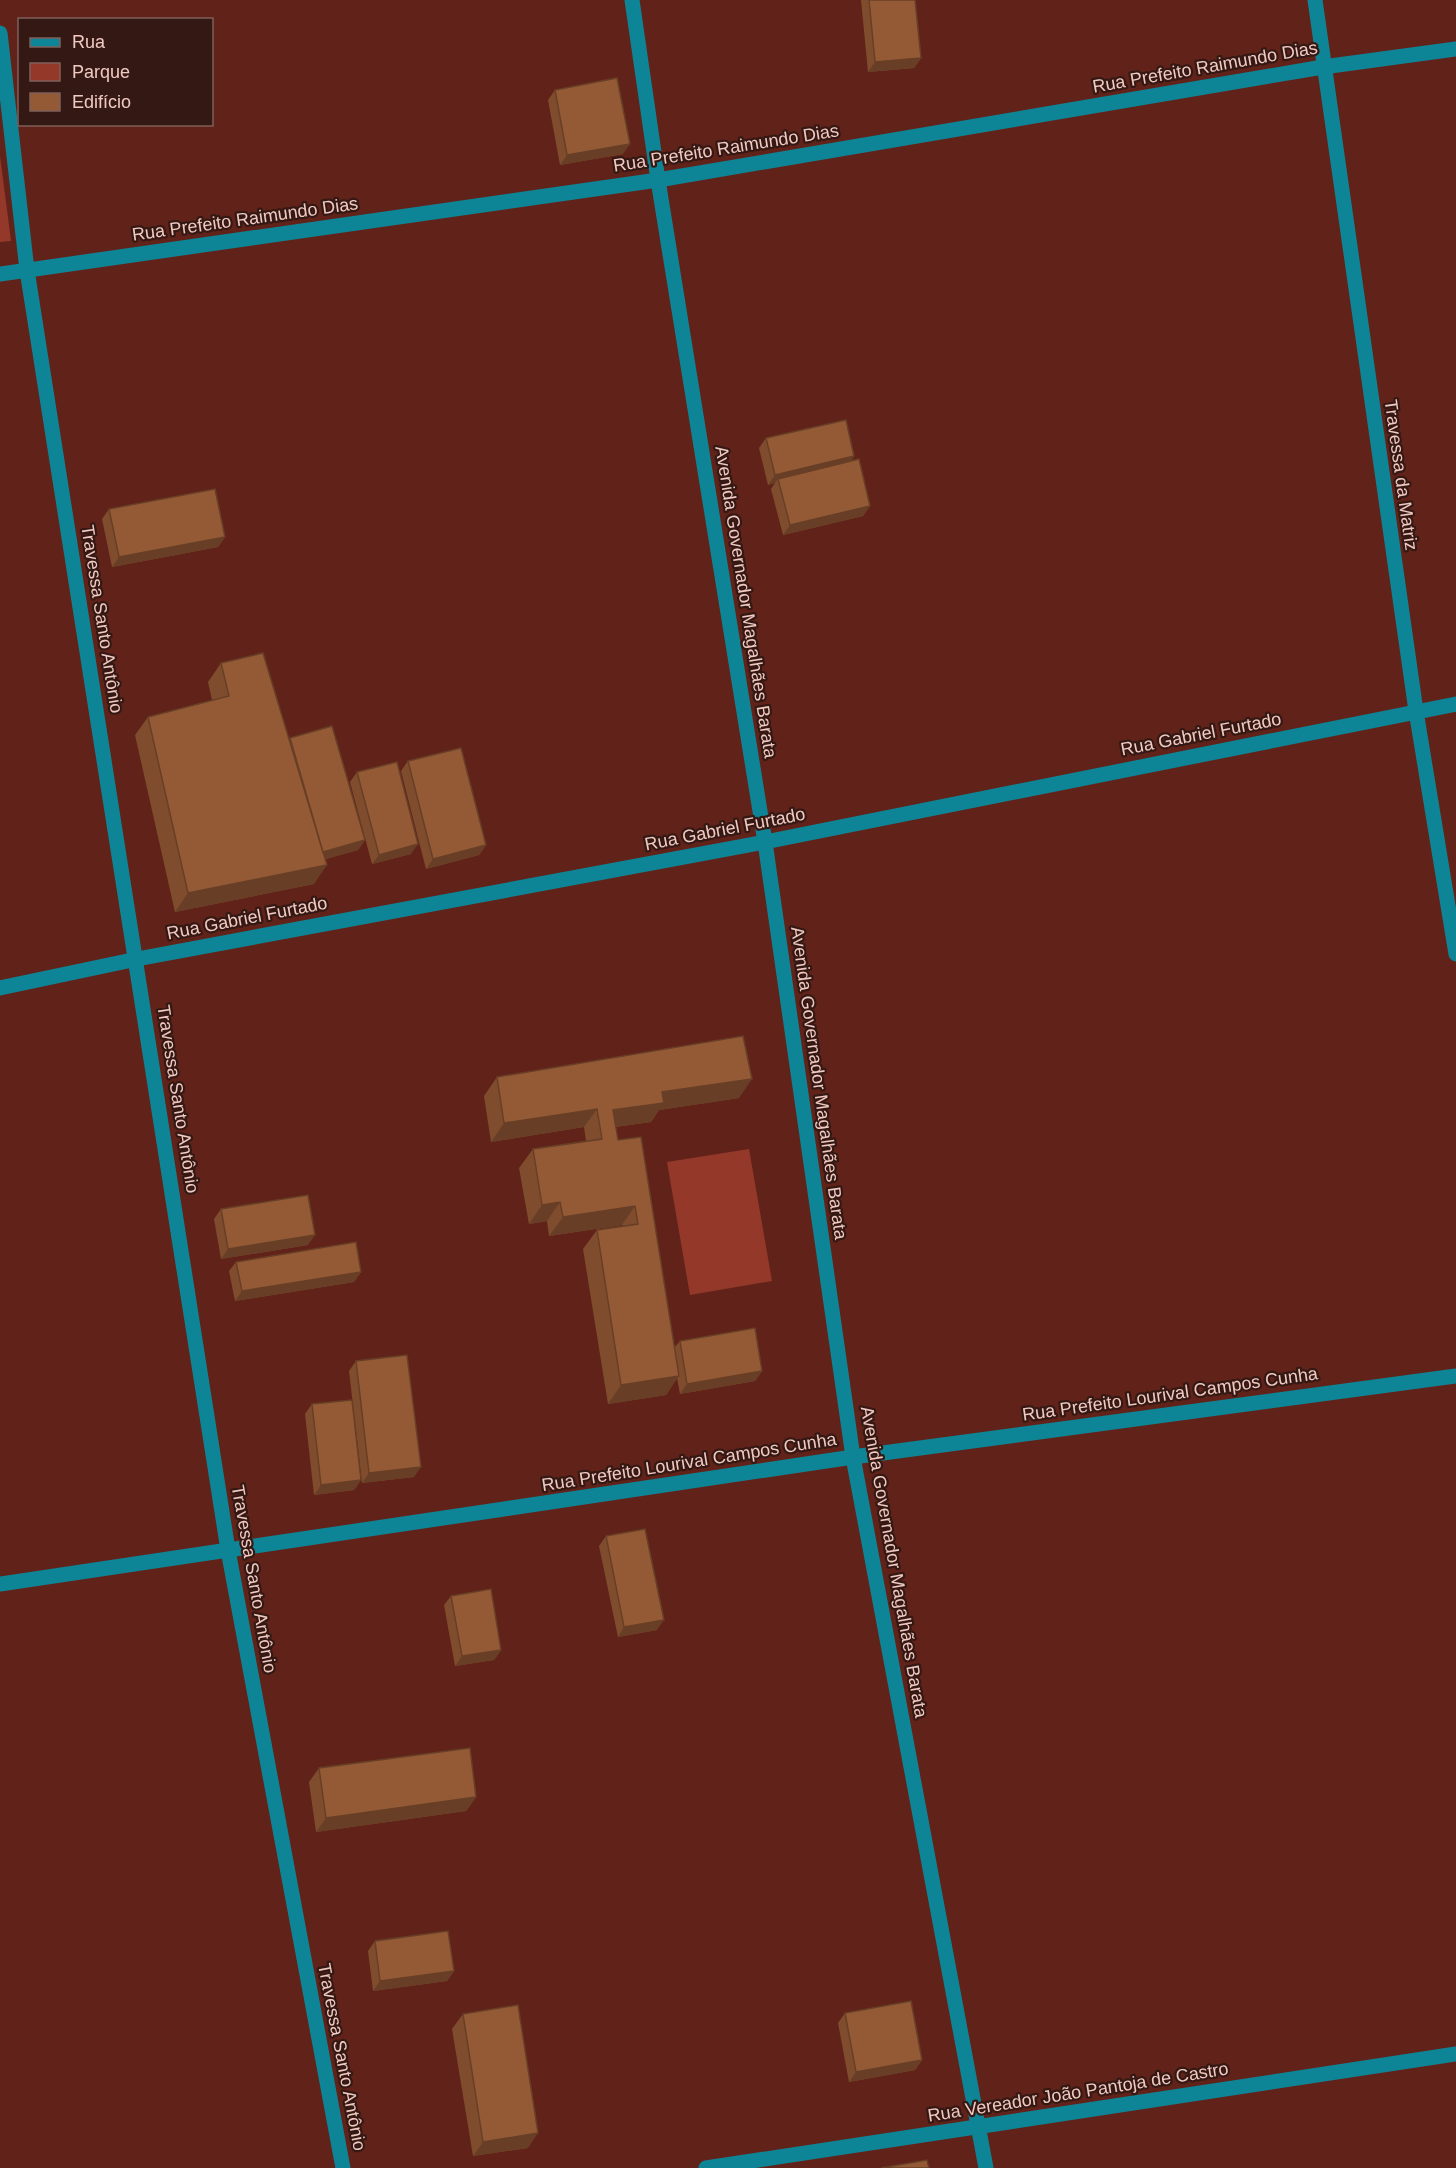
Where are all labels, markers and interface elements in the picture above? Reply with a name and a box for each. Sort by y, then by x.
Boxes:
legend [18,18,213,126]
text: Rua [72,32,106,52]
street label: Rua Prefeito Raimundo Dias [1091,37,1319,97]
text: Parque [72,62,130,82]
text: Edifício [72,92,131,112]
street label: Rua Prefeito Raimundo Dias [612,120,840,176]
street label: Rua Prefeito Raimundo Dias [131,193,359,245]
street label: Travessa da Matriz [1380,398,1422,552]
street label: Avenida Governador Magalhães Barata [711,444,781,761]
street label: Travessa Santo Antônio [77,523,127,715]
street label: Rua Gabriel Furtado [1119,709,1283,759]
street label: Rua Gabriel Furtado [643,804,807,854]
street label: Rua Gabriel Furtado [165,893,329,943]
street label: Avenida Governador Magalhães Barata [787,925,851,1242]
street label: Travessa Santo Antônio [153,1003,203,1195]
street label: Rua Prefeito Lourival Campos Cunha [1021,1363,1320,1425]
street label: Avenida Governador Magalhães Barata [857,1405,931,1720]
street label: Rua Prefeito Lourival Campos Cunha [540,1429,839,1495]
street label: Travessa Santo Antônio [228,1483,280,1675]
street label: Travessa Santo Antônio [314,1962,370,2152]
street label: Rua Vereador João Pantoja de Castro [926,2058,1230,2126]

